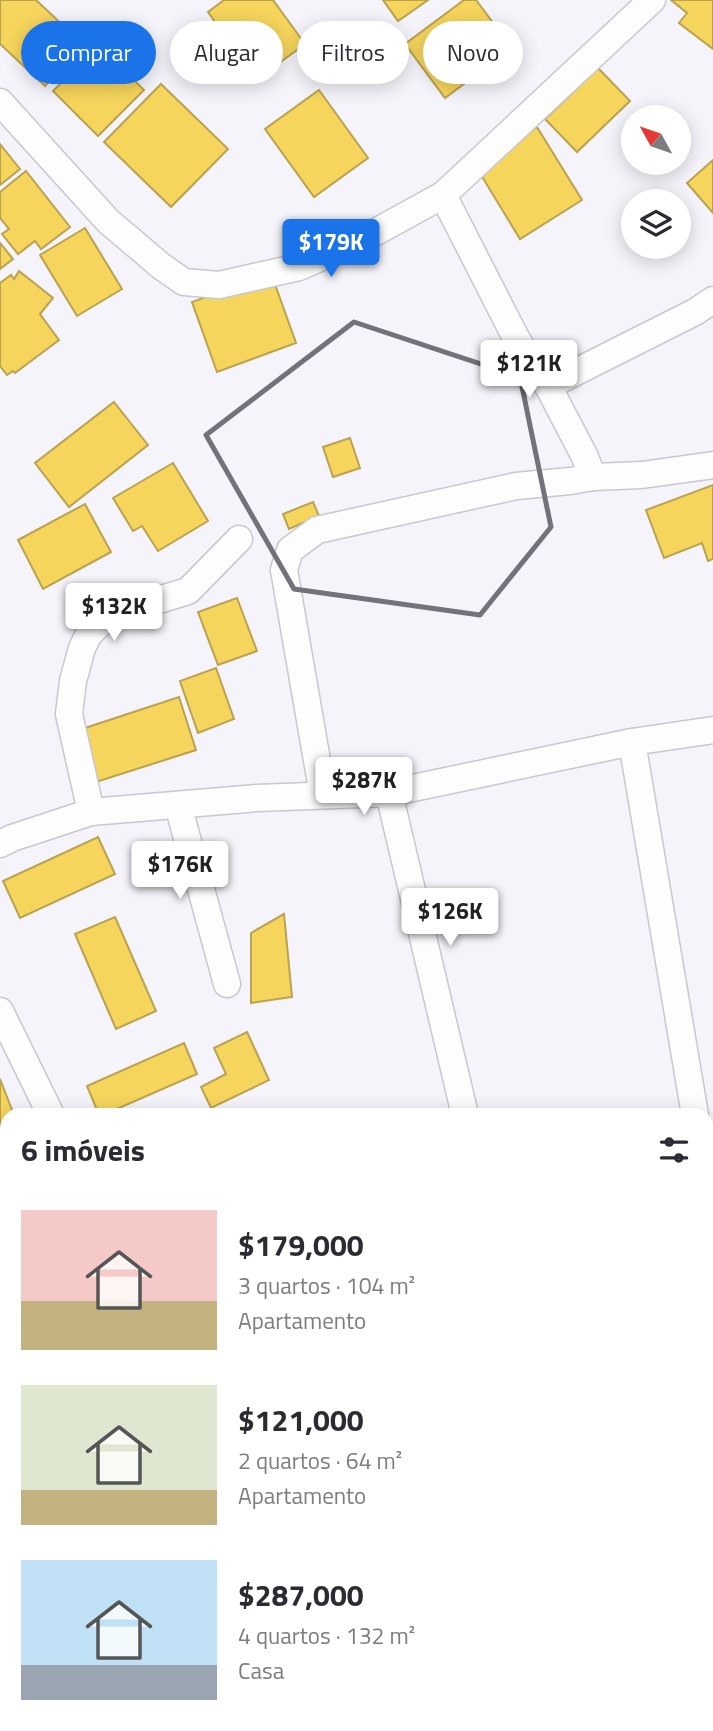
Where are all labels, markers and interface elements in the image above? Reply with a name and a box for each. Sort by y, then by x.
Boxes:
chip: Comprar [21,21,156,84]
chip: Alugar [170,21,283,84]
chip: Filtros [297,21,409,84]
chip: Novo [423,21,523,84]
north arrow [621,105,691,175]
map controls [621,105,691,259]
button: layers [621,189,691,259]
pin: $179K [282,219,380,279]
text: $179K [298,224,364,259]
pin: $121K [480,340,578,400]
text: $121K [496,345,562,380]
pin: $132K [65,584,163,643]
text: $132K [81,588,147,623]
pin: $287K [315,758,413,817]
text: $287K [331,762,397,797]
pin: $176K [131,842,229,901]
text: $176K [147,846,213,881]
pin: $126K [401,888,499,948]
text: $126K [417,893,483,928]
text: 6 imóveis [21,1127,145,1173]
icon: filters [655,1131,693,1169]
text: $179,000 [238,1222,364,1268]
icon: home [77,1238,161,1322]
text: 3 quartos · 104 m² [238,1268,415,1303]
text: Apartamento [238,1303,366,1338]
text: $121,000 [238,1397,364,1443]
icon: home [77,1413,161,1497]
text: 2 quartos · 64 m² [238,1443,402,1478]
text: Apartamento [238,1478,366,1513]
text: $287,000 [238,1572,364,1618]
icon: home [77,1588,161,1672]
text: 4 quartos · 132 m² [238,1618,415,1653]
text: Casa [238,1653,284,1688]

